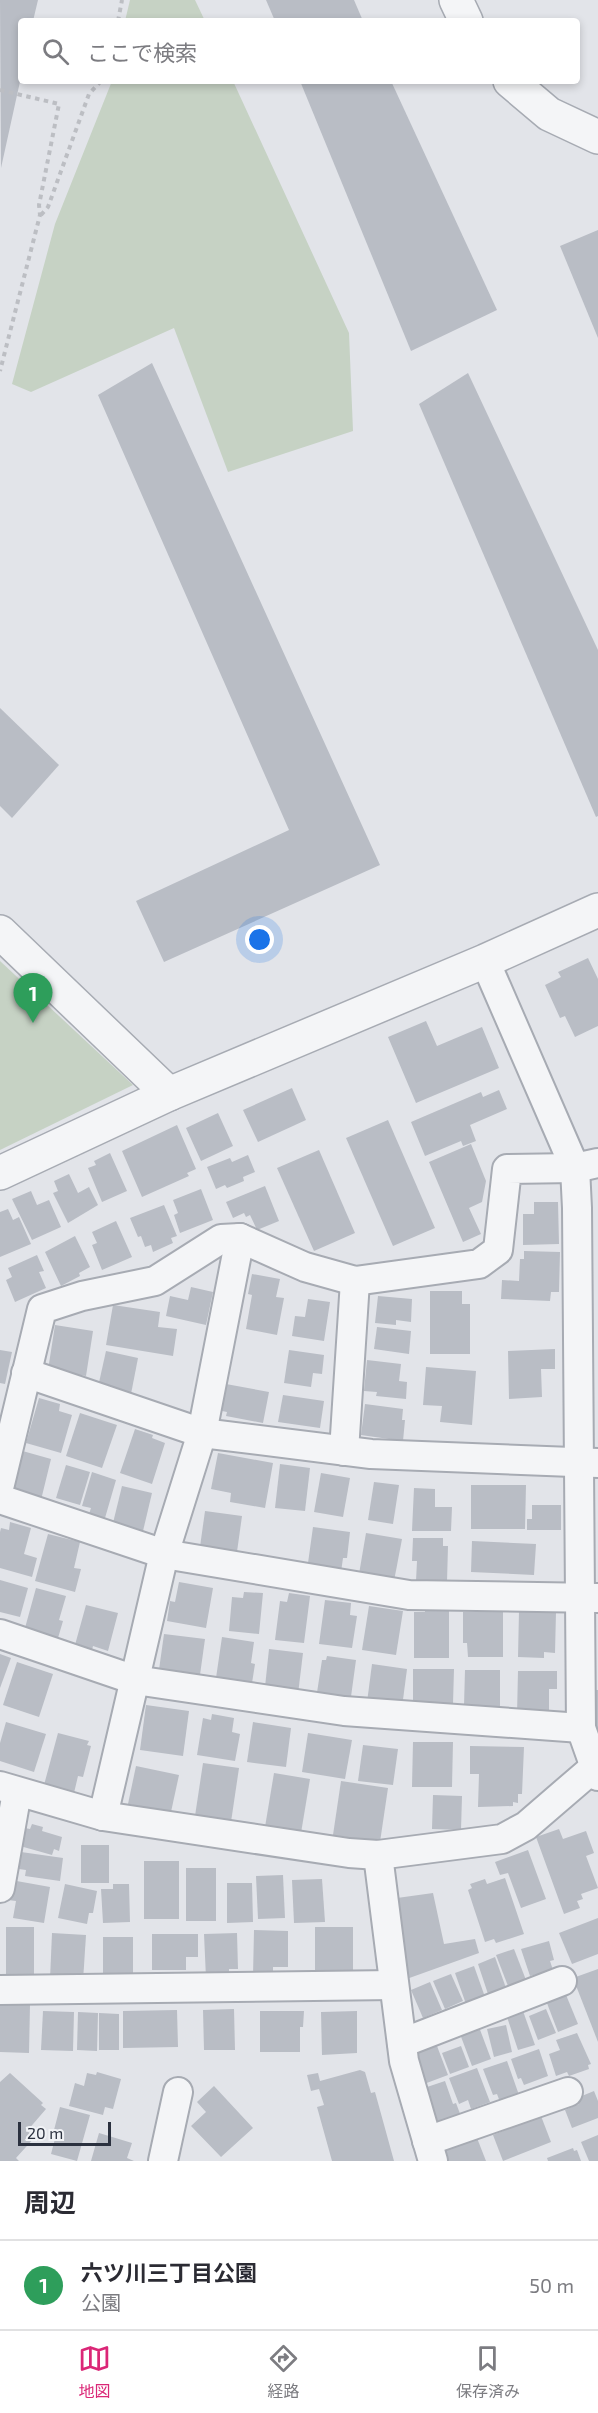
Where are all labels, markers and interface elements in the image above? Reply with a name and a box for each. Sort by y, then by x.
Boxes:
search box [18,18,580,84]
icon: search [39,35,72,68]
text: ここで検索 [87,39,197,65]
your location [245,925,274,954]
pin: 1 [14,974,52,1023]
scale bar [18,2119,111,2146]
text: 20 m [27,2123,63,2142]
text: 周辺 [24,2186,76,2217]
text: 六ツ川三丁目公園 [81,2259,257,2285]
text: 1 [39,2273,48,2297]
text: 50 m [529,2273,574,2297]
text: 公園 [81,2290,121,2314]
tab: 地図 [78,2342,111,2402]
tab: 経路 [267,2342,300,2402]
tab: 保存済み [456,2342,520,2402]

